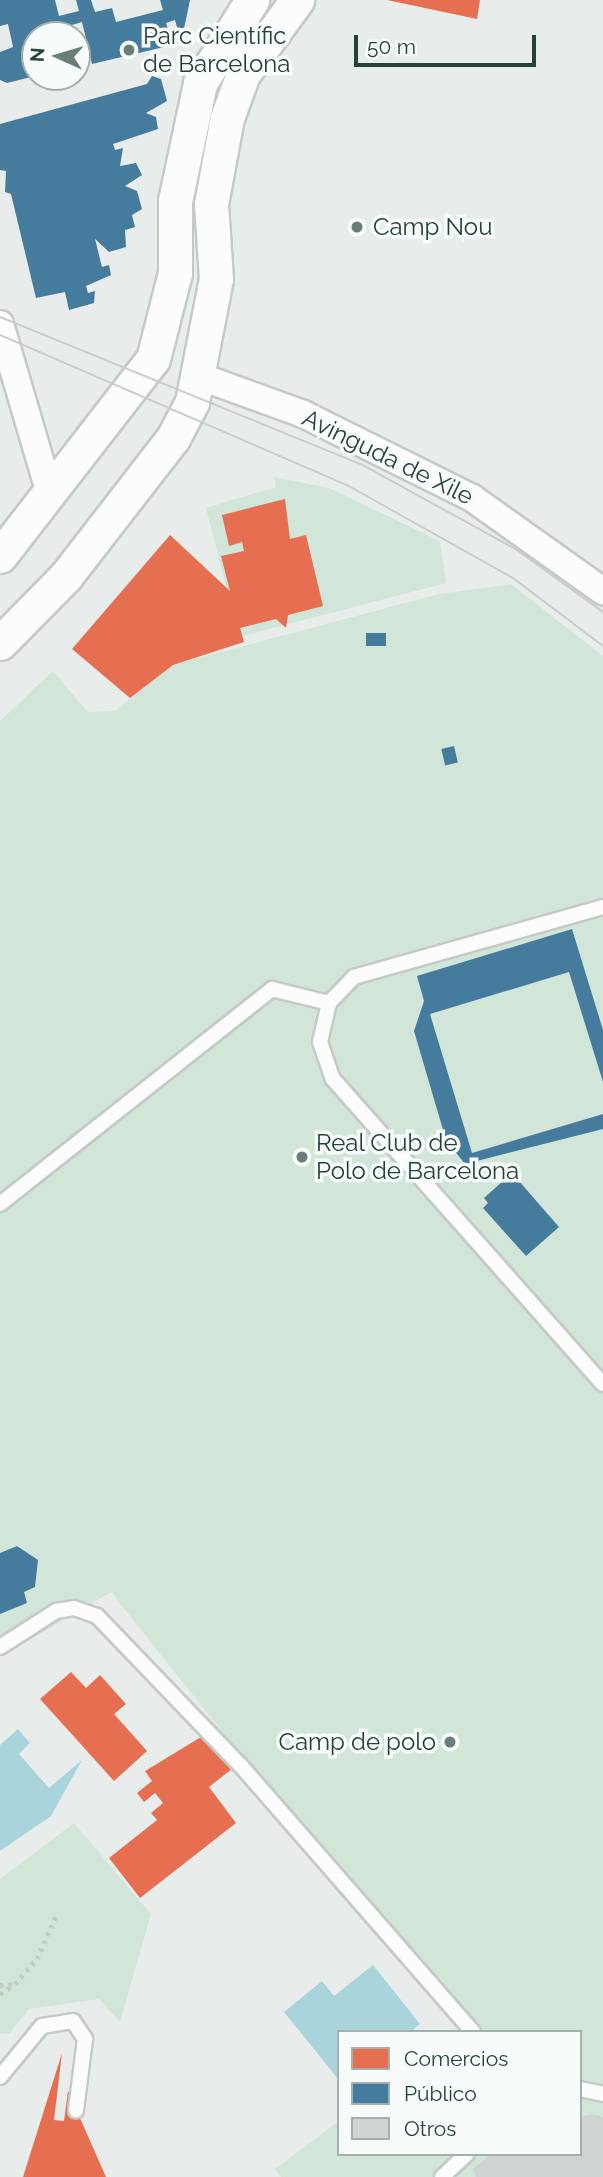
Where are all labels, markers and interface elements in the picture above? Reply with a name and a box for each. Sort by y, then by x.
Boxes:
north arrow [21,21,91,91]
scale bar [358,21,540,65]
place label: Parc Científic de Barcelona [143,22,290,78]
text: 50 m [367,34,416,59]
marker: Parc Científic de Barcelona [121,42,137,58]
text: N [26,47,49,63]
place label: Camp Nou [373,213,492,241]
marker: Camp Nou [347,217,367,237]
street label: Avinguda de Xile [298,403,478,511]
place label: Real Club de Polo de Barcelona [316,1129,519,1185]
marker: Real Club de Polo de Barcelona [294,1149,310,1165]
place label: Camp de polo [278,1728,436,1756]
marker: Camp de polo [442,1734,458,1750]
legend [337,2030,582,2156]
text: Comercios [404,2046,508,2071]
text: Público [404,2081,477,2106]
text: Otros [404,2116,456,2141]

